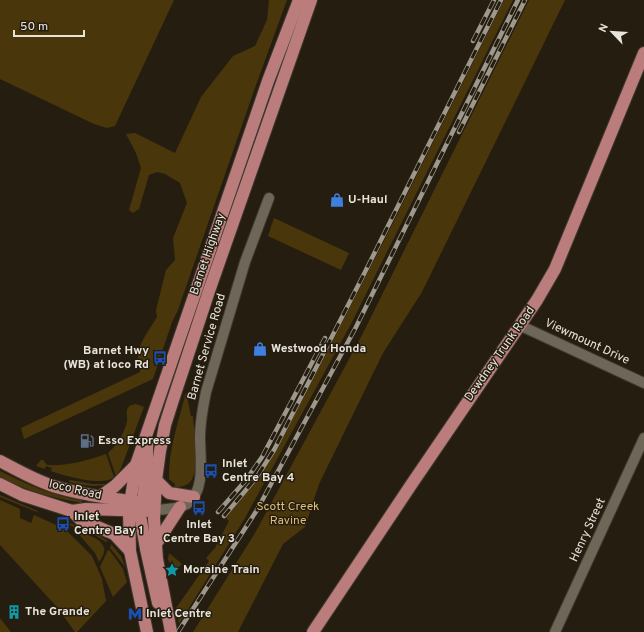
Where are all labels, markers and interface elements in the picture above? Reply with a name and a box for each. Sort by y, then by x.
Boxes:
scale bar [14,12,84,38]
north arrow [592,12,632,52]
text: 50 m [20,19,48,35]
text: N [596,22,612,35]
shop icon: U-Haul [329,192,345,208]
place label: U-Haul [348,192,387,208]
street label: Barnet Highway [186,211,230,297]
street label: Barnet Service Road [184,292,230,402]
street label: Dewdney Trunk Road [461,303,539,405]
street label: Viewmount Drive [542,315,632,369]
shop icon: Westwood Honda [252,341,268,357]
place label: Westwood Honda [271,341,366,357]
place label: Barnet Hwy (WB) at Ioco Rd [64,343,149,373]
bus stop icon: Barnet Hwy (WB) at Ioco Rd [152,350,168,366]
fuel station icon: Esso Express [79,433,95,449]
place label: Esso Express [98,433,171,449]
place label: Inlet Centre Bay 4 [222,456,295,486]
bus stop icon: Inlet Centre Bay 4 [203,463,219,479]
street label: Ioco Road [47,476,103,504]
street label: Henry Street [566,495,610,565]
park label: Scott Creek Ravine [257,499,320,529]
bus stop icon: Inlet Centre Bay 3 [191,500,207,516]
place label: Inlet Centre Bay 1 [74,509,143,539]
bus stop icon: Inlet Centre Bay 1 [55,516,71,532]
place label: Inlet Centre Bay 3 [163,517,235,547]
place icon: Moraine Train [164,562,180,578]
place label: Moraine Train [183,562,260,578]
building icon: The Grande [6,604,22,620]
place label: The Grande [25,604,90,620]
metro station icon: Inlet Centre [127,606,143,622]
place label: Inlet Centre [146,606,212,622]

